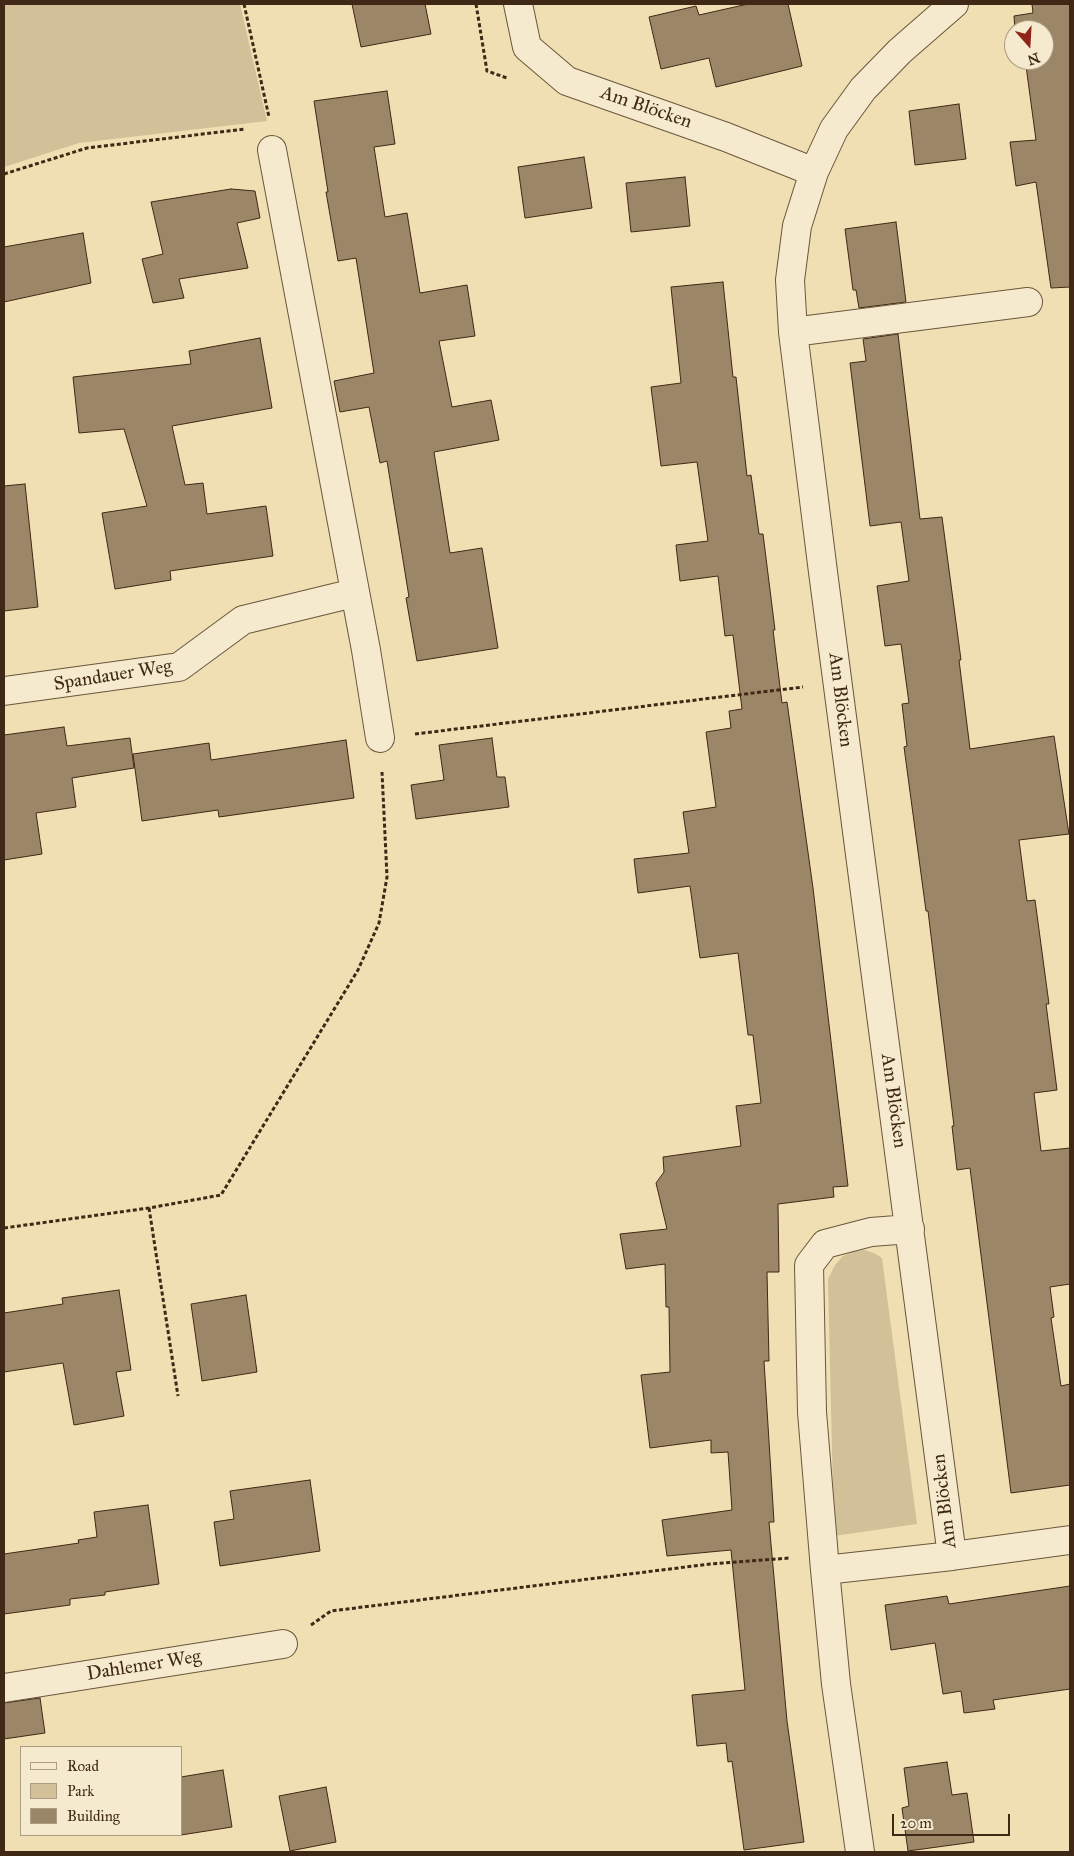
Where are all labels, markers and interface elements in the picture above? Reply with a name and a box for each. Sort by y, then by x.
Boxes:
north arrow [1004,20,1054,70]
text: N [1025,49,1042,69]
street label: Am Blöcken [597,82,695,134]
street label: Am Blöcken [823,651,857,749]
street label: Spandauer Weg [52,655,174,697]
street label: Am Blöcken [875,1052,911,1150]
street label: Am Blöcken [928,1452,962,1550]
street label: Dahlemer Weg [85,1646,203,1686]
legend [20,1746,182,1836]
text: Road [67,1757,99,1775]
text: Park [67,1782,94,1800]
scale bar [894,1804,1012,1836]
text: Building [67,1807,120,1825]
text: 20 m [900,1814,932,1832]

